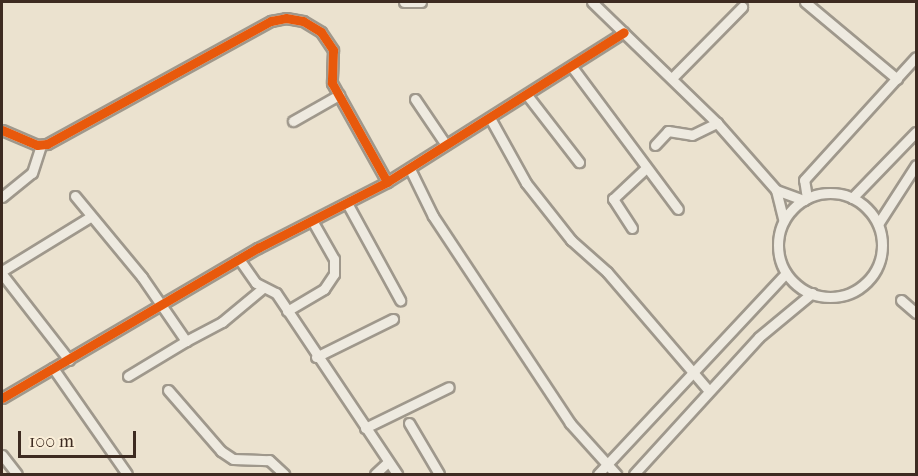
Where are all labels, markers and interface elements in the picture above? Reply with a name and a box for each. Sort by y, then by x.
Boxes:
scale bar [21,419,140,457]
text: 100 m [29,431,74,452]

